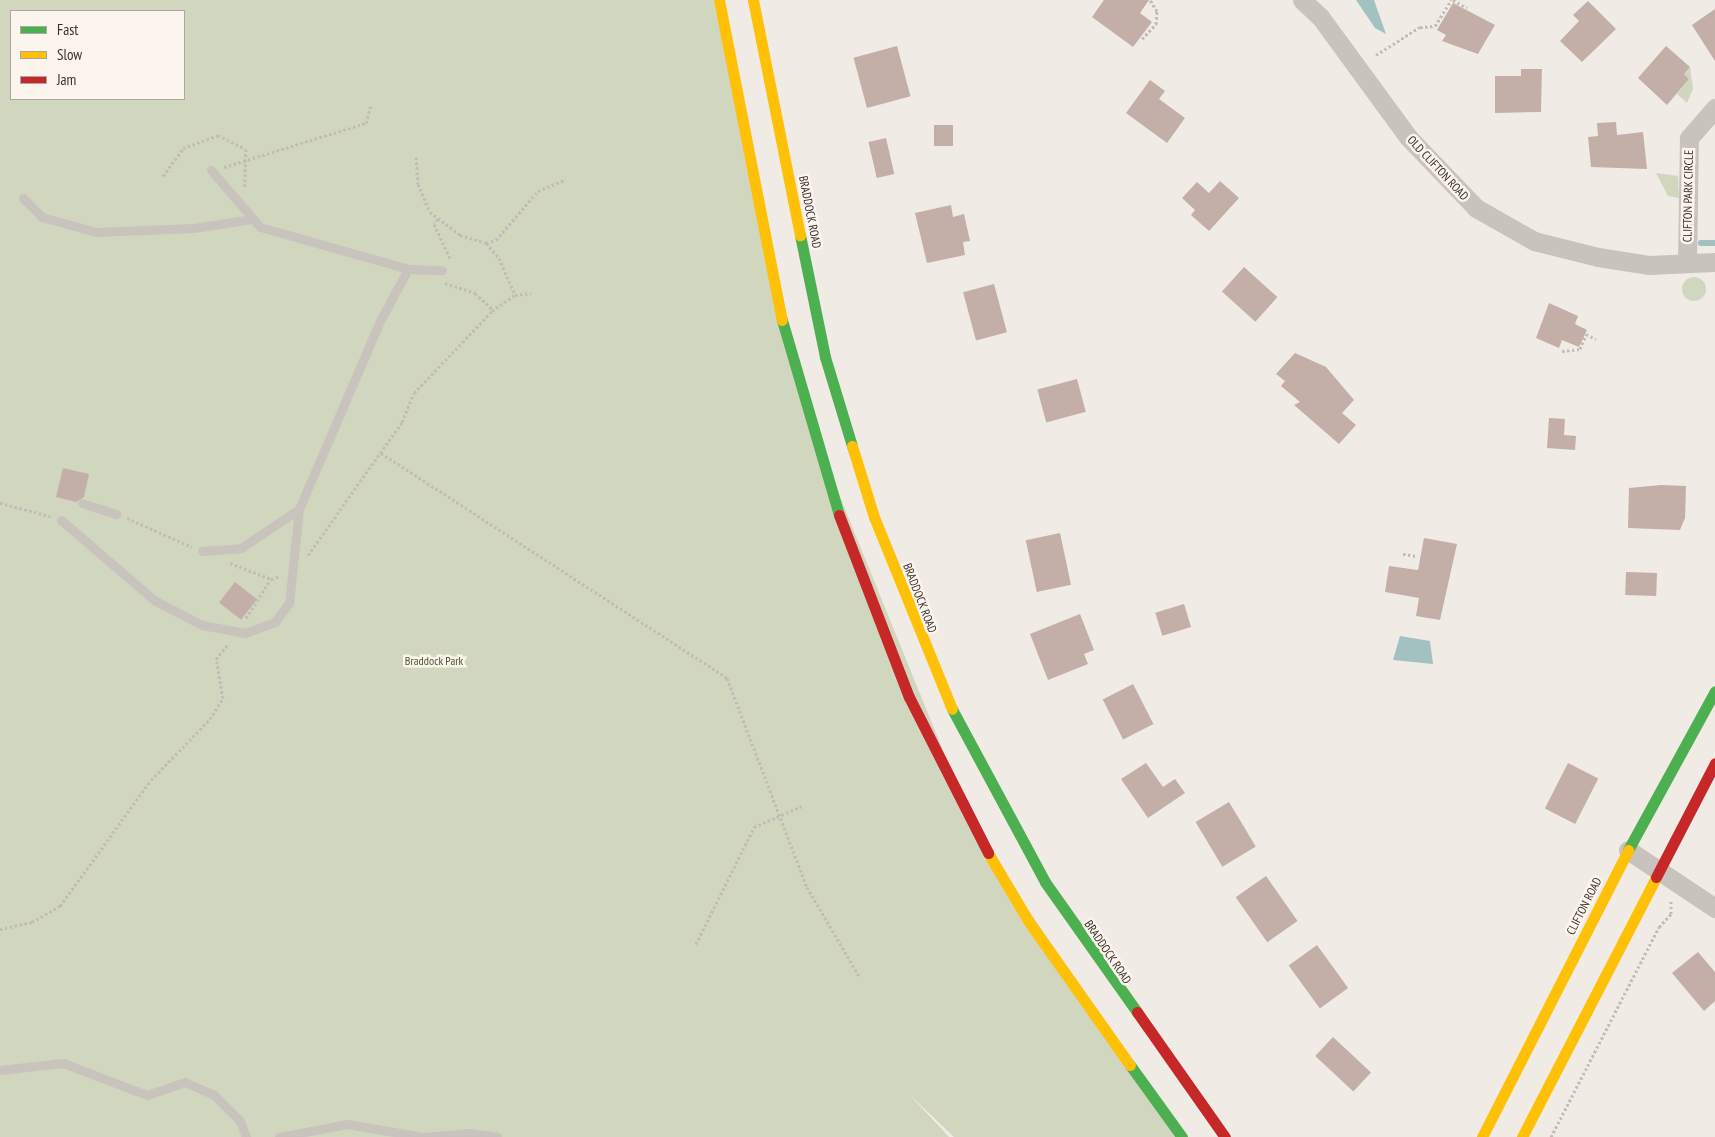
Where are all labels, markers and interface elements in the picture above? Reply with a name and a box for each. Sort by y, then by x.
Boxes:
legend [10,10,185,100]
text: Fast [57,20,78,39]
text: Slow [57,45,82,64]
text: Jam [57,70,76,89]
street label: OLD CLIFTON ROAD [1404,133,1472,203]
street label: CLIFTON PARK CIRCLE [1680,150,1696,242]
street label: BRADDOCK ROAD [796,174,824,250]
street label: BRADDOCK ROAD [900,561,940,635]
park label: Braddock Park [405,654,463,668]
street label: CLIFTON ROAD [1563,875,1605,937]
street label: BRADDOCK ROAD [1081,917,1135,987]

